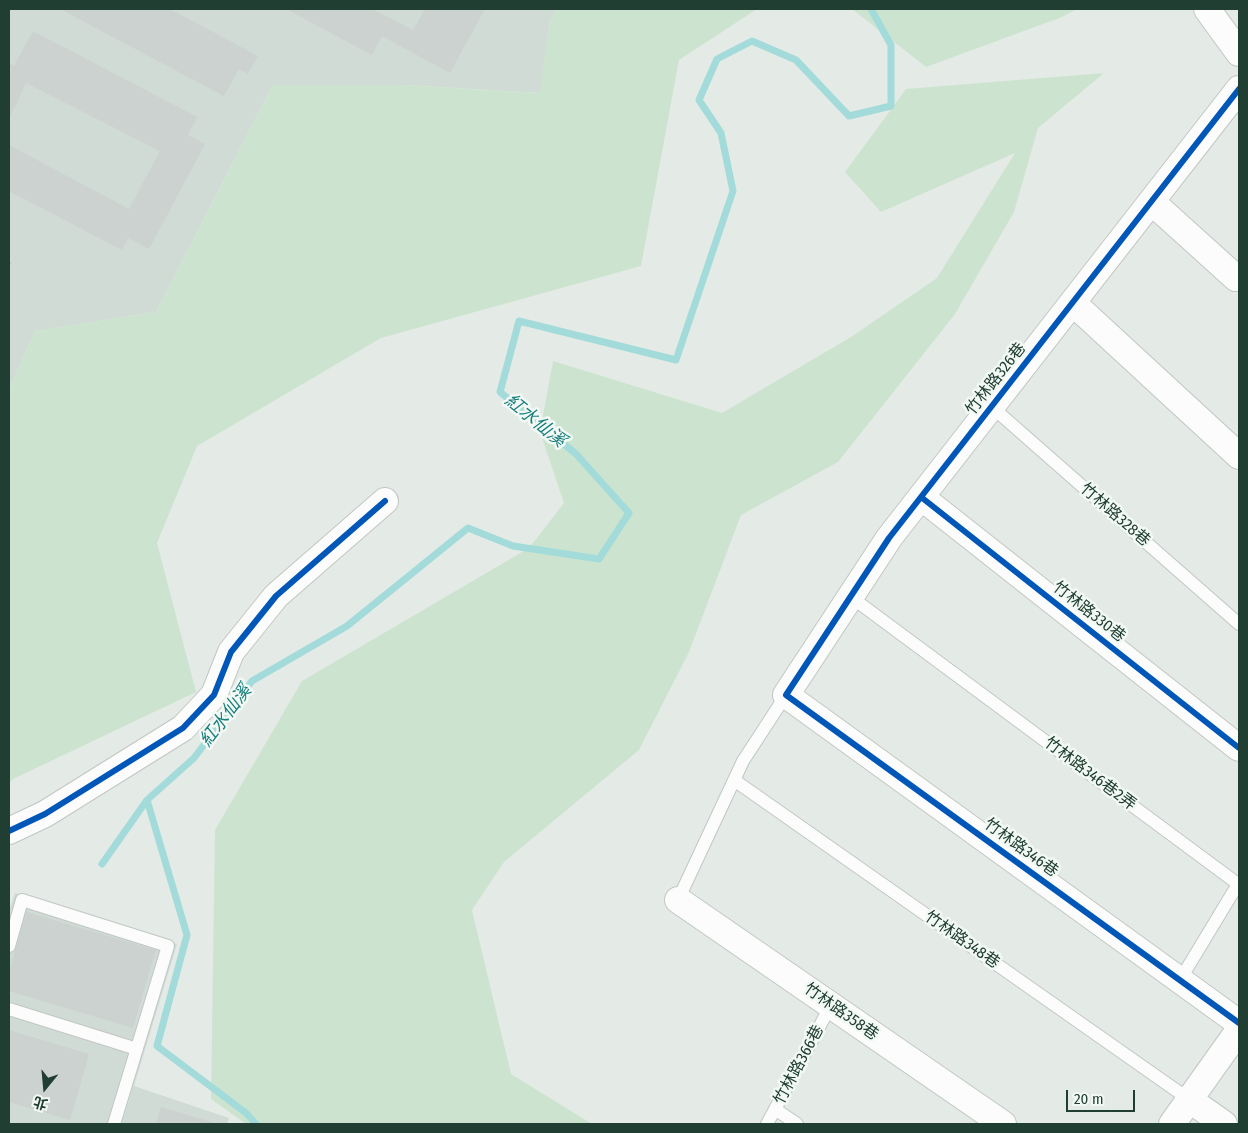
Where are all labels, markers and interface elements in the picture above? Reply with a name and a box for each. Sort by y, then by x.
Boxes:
street label: 竹林路326巷 [962,339,1030,419]
water label: 紅水仙溪 [500,390,570,452]
street label: 竹林路328巷 [1076,479,1154,551]
street label: 竹林路330巷 [1049,578,1129,646]
water label: 紅水仙溪 [196,681,256,751]
street label: 竹林路346巷2弄 [1040,733,1140,815]
street label: 竹林路346巷 [980,815,1062,881]
street label: 竹林路348巷 [921,907,1003,973]
street label: 竹林路358巷 [800,979,882,1045]
street label: 竹林路366巷 [770,1022,828,1108]
north arrow [20,1063,70,1113]
scale bar [1068,1080,1137,1112]
text: 20 m [1074,1090,1104,1108]
text: 北 [31,1093,50,1113]

